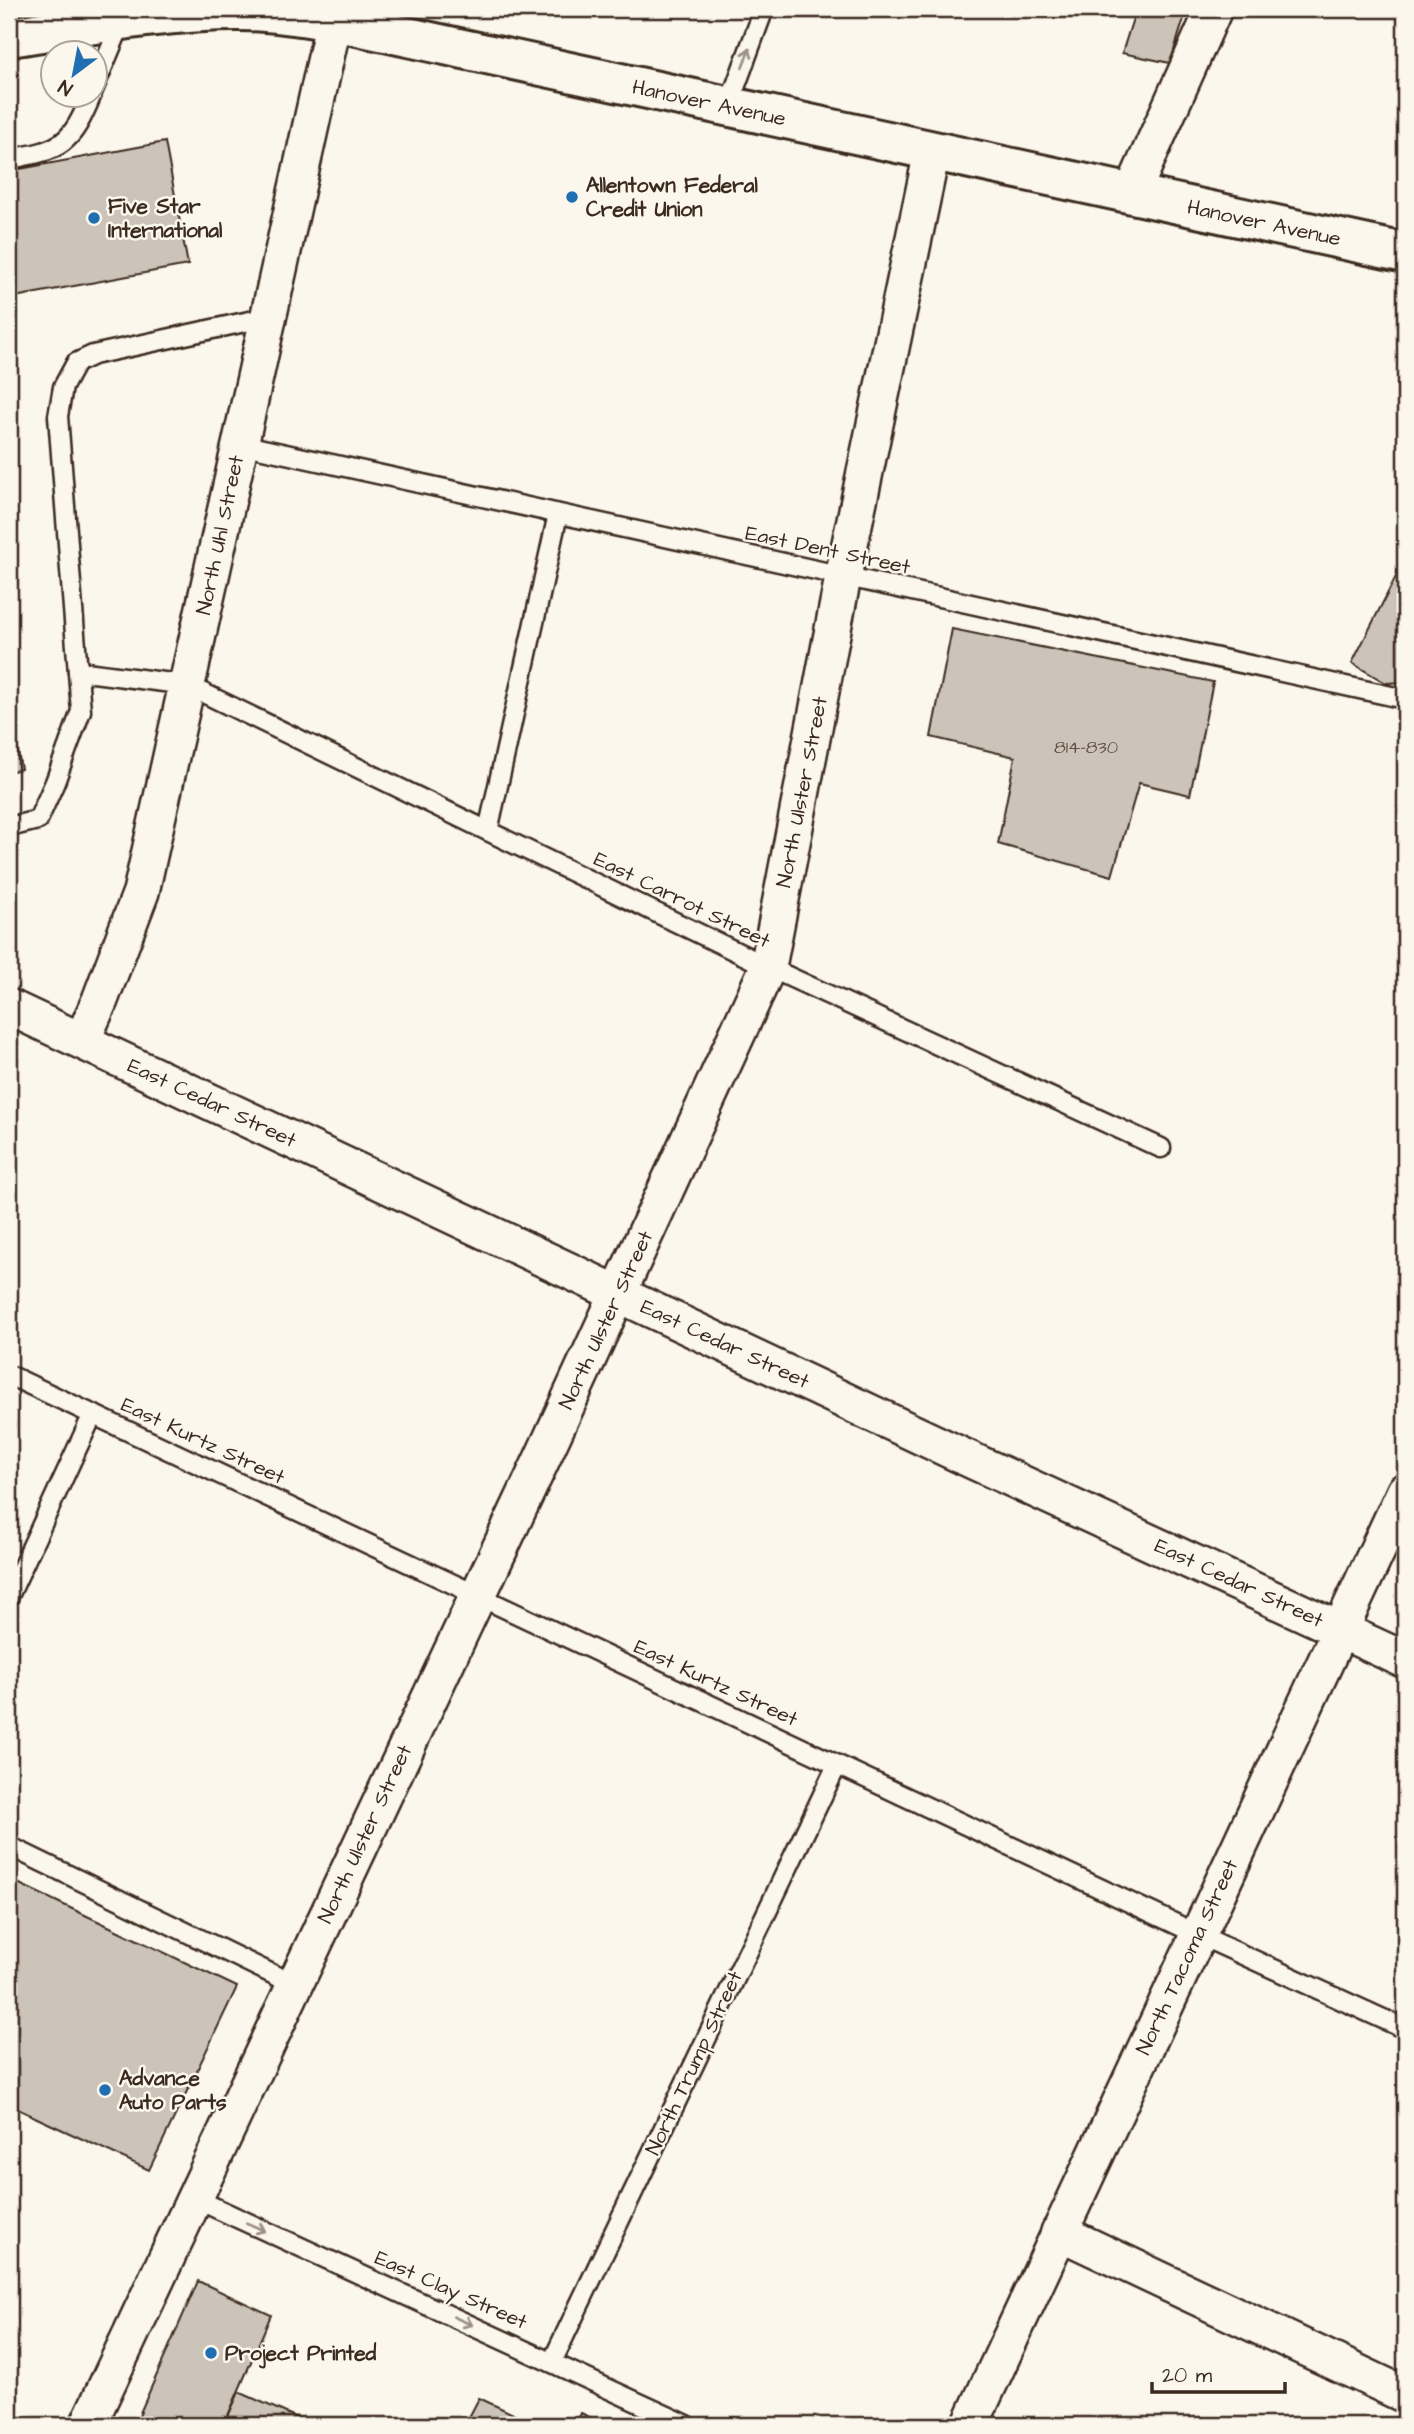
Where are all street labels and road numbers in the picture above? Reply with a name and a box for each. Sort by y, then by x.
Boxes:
street label: Hanover Avenue [630,73,788,133]
street label: Hanover Avenue [1185,193,1343,253]
street label: North Uhl Street [189,452,251,618]
street label: East Dent Street [743,518,914,582]
street label: North Ulster Street [769,693,835,890]
street label: East Carrot Street [589,845,775,956]
street label: East Cedar Street [123,1051,302,1155]
street label: North Ulster Street [552,1225,660,1414]
street label: East Cedar Street [636,1292,815,1396]
street label: East Kurtz Street [116,1390,290,1492]
street label: East Cedar Street [1150,1531,1329,1635]
street label: East Kurtz Street [629,1632,803,1734]
street label: North Ulster Street [311,1739,419,1928]
street label: North Tacoma Street [1129,1854,1245,2060]
street label: North Trump Street [639,1966,751,2160]
street label: East Clay Street [369,2243,532,2339]

